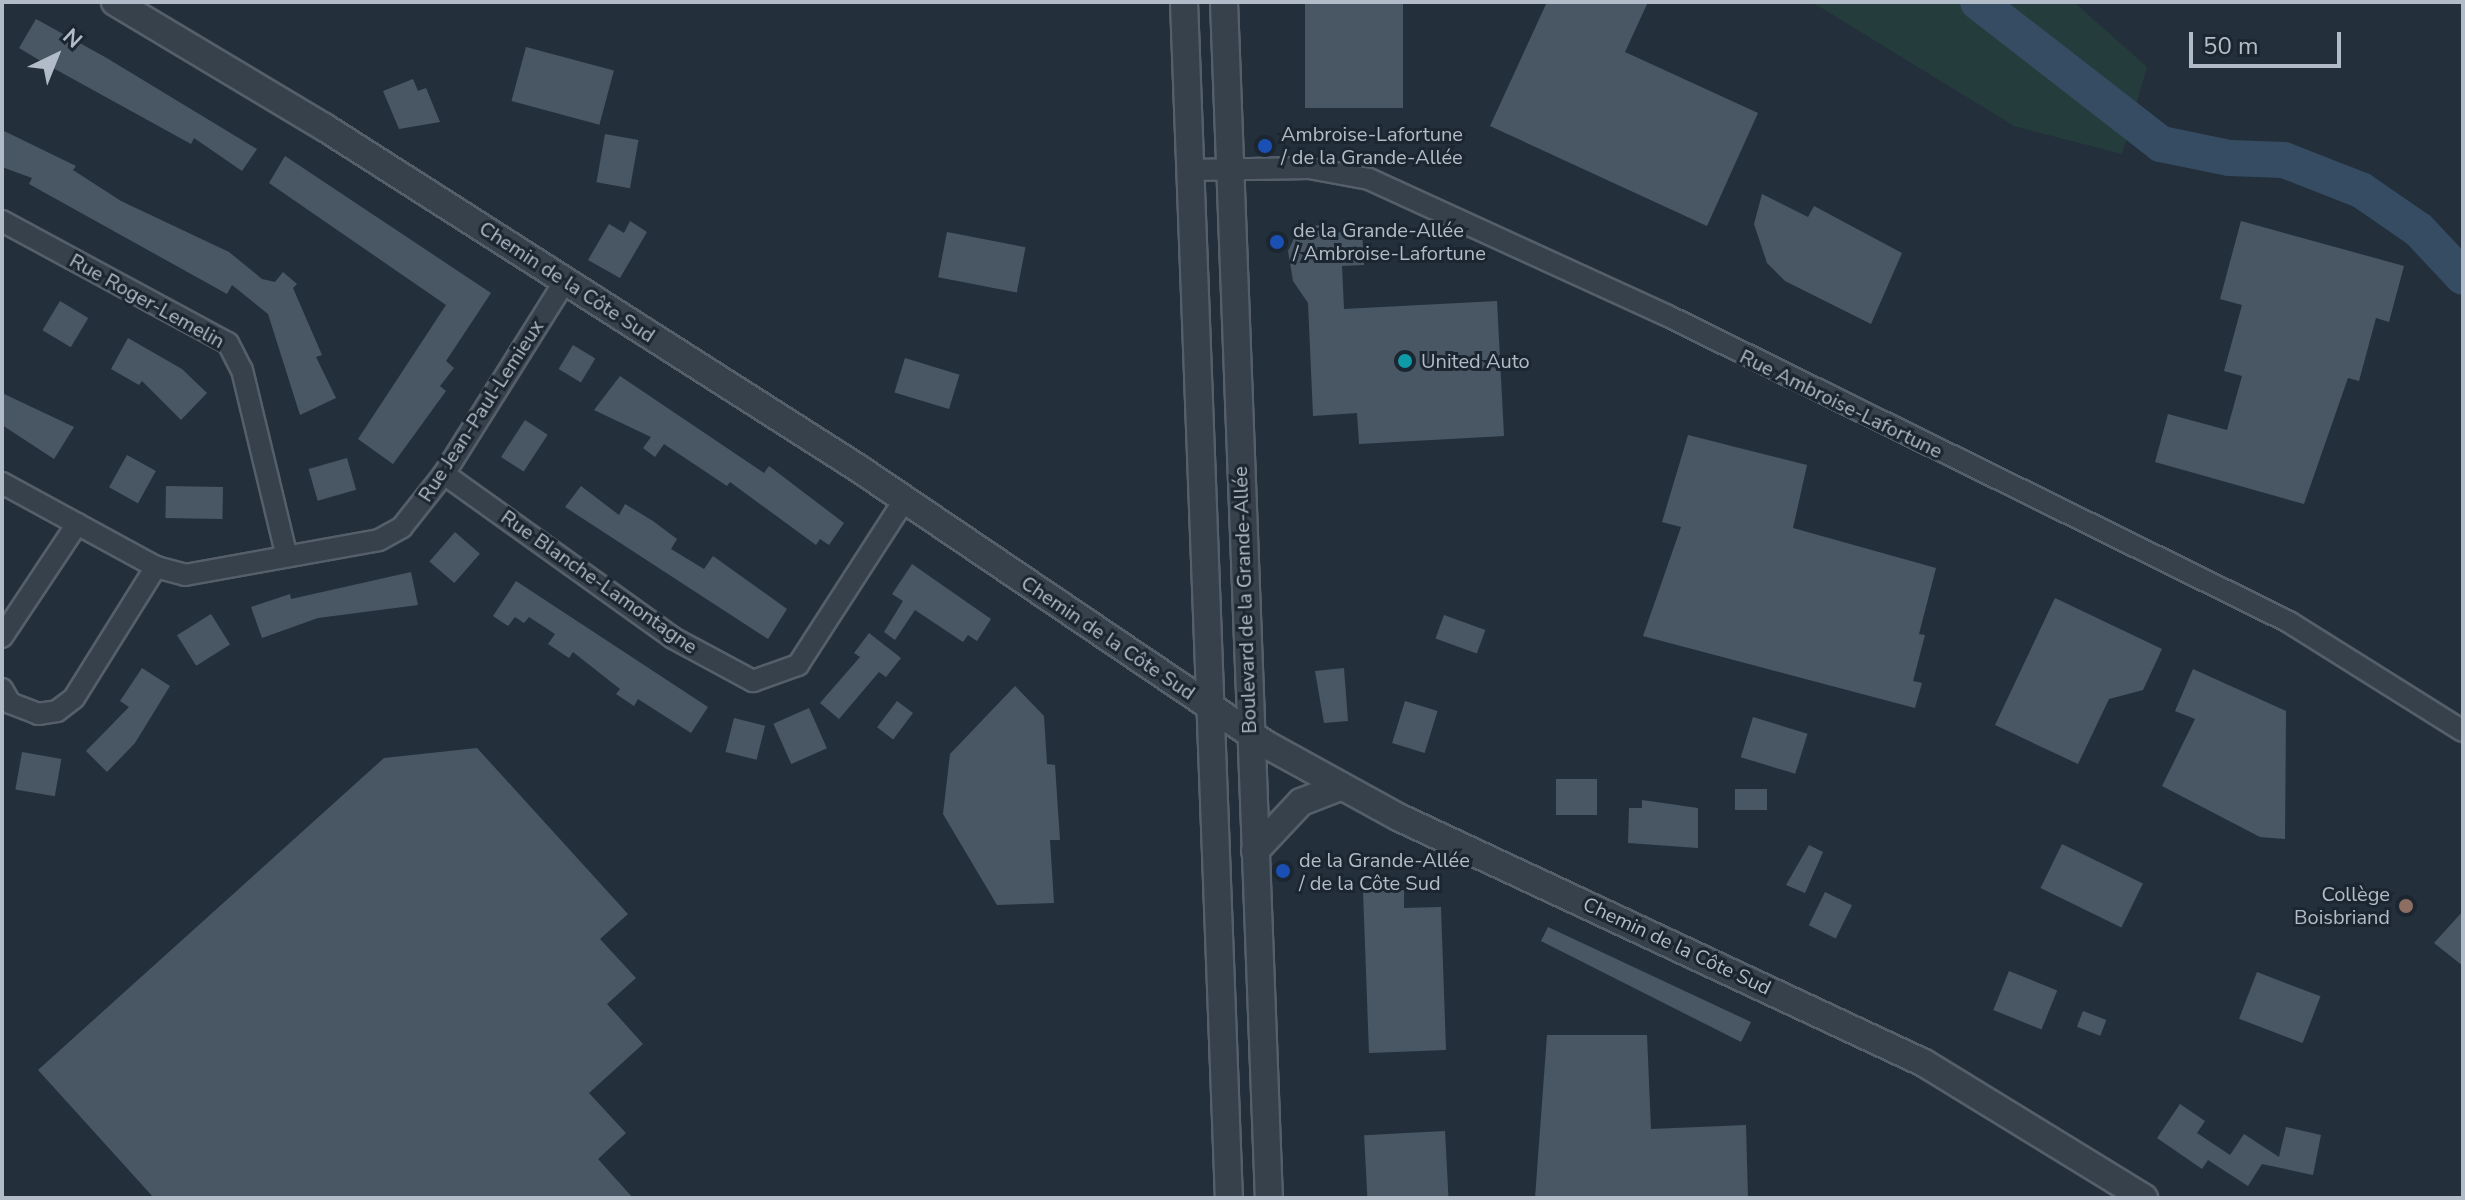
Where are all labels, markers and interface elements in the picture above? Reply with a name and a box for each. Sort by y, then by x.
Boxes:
north arrow [16,16,96,96]
scale bar [2193,16,2345,66]
text: N [56,22,89,55]
text: 50 m [2203,30,2259,62]
place label: Ambroise-Lafortune / de la Grande-Allée [1281,122,1463,169]
marker: Ambroise-Lafortune / de la Grande-Allée [1256,137,1274,155]
street label: Chemin de la Côte Sud [475,216,659,348]
place label: de la Grande-Allée / Ambroise-Lafortune [1293,218,1486,265]
marker: de la Grande-Allée / Ambroise-Lafortune [1268,233,1286,251]
street label: Rue Roger-Lemelin [65,249,229,353]
street label: Rue Jean-Paul-Lemieux [413,316,549,506]
street label: Rue Ambroise-Lafortune [1736,344,1946,464]
place label: United Auto [1421,349,1530,373]
marker: United Auto [1396,352,1414,370]
street label: Boulevard de la Grande-Allée [1228,466,1262,734]
street label: Rue Blanche-Lamontagne [496,505,702,659]
street label: Chemin de la Côte Sud [1017,571,1199,705]
place label: de la Grande-Allée / de la Côte Sud [1299,848,1470,895]
marker: de la Grande-Allée / de la Côte Sud [1274,862,1292,880]
place label: Collège Boisbriand [2294,882,2390,929]
street label: Chemin de la Côte Sud [1579,892,1775,1000]
marker: Collège Boisbriand [2397,897,2415,915]

